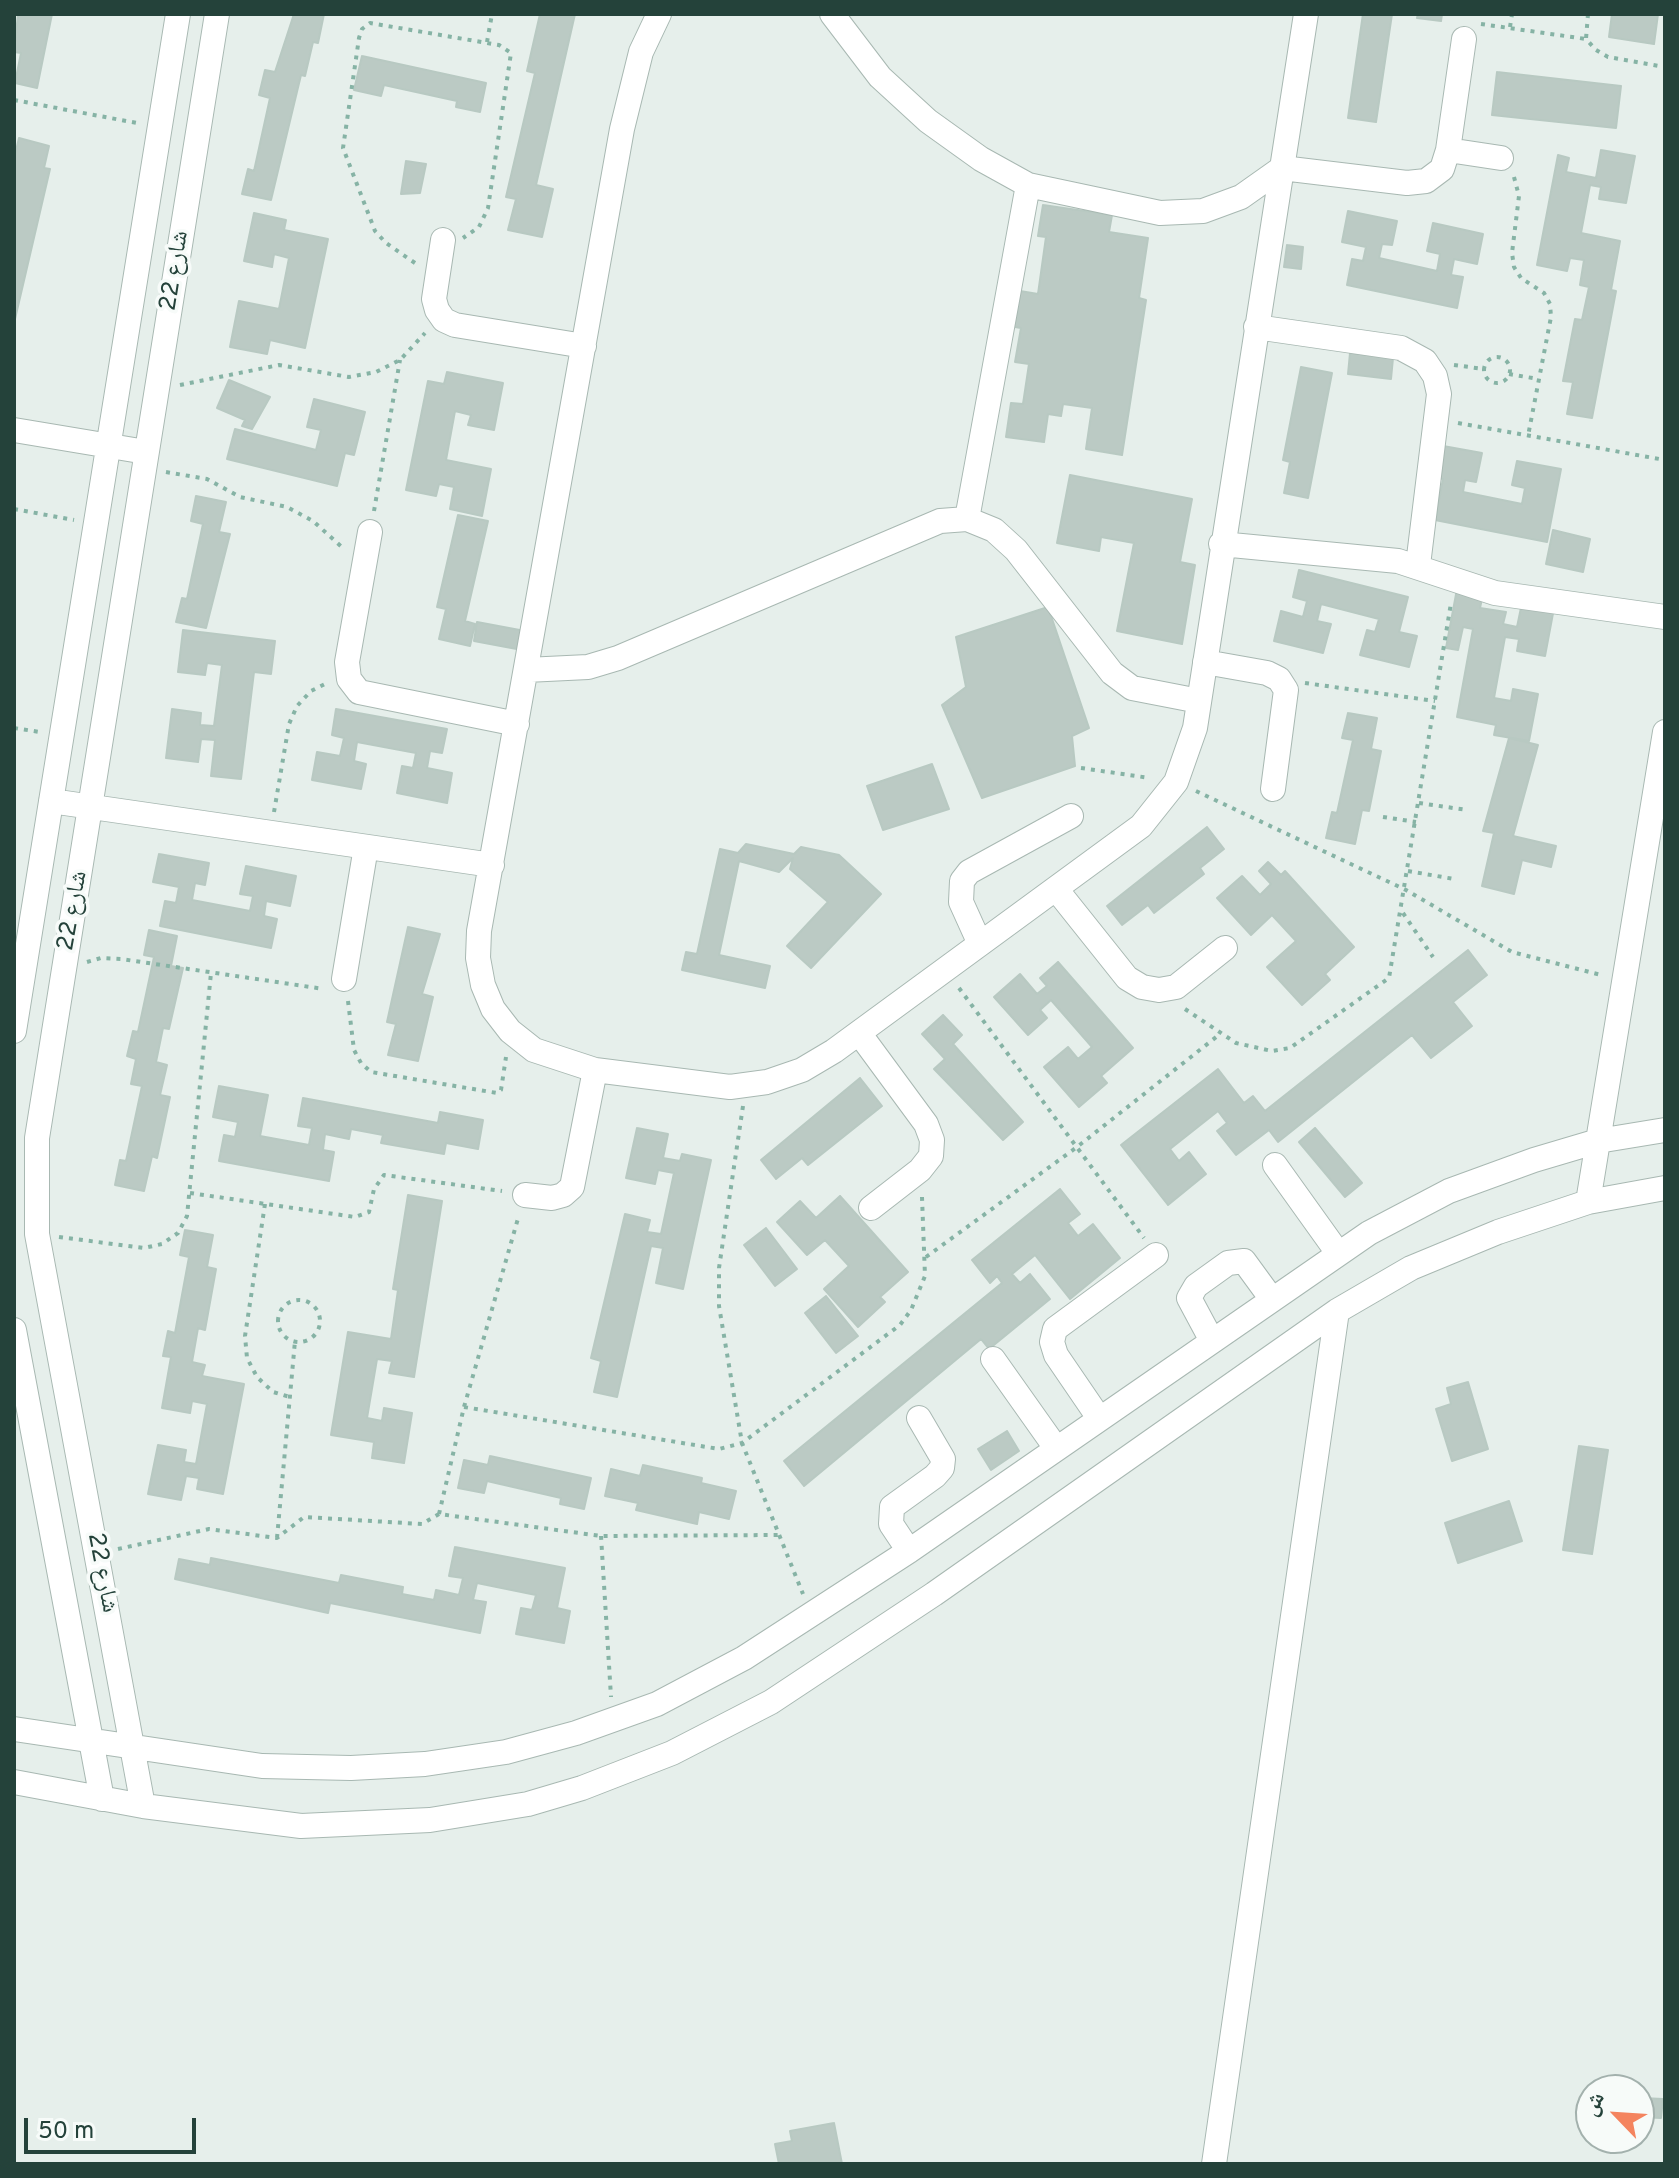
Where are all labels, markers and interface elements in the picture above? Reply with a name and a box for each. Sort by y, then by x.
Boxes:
street label: شارع 22 [155,229,197,313]
street label: شارع 22 [53,869,95,953]
street label: شارع 22 [79,1531,123,1615]
north arrow [1575,2074,1655,2154]
text: ش [1577,2088,1612,2121]
scale bar [28,2102,200,2152]
text: 50 m [38,2117,94,2147]

